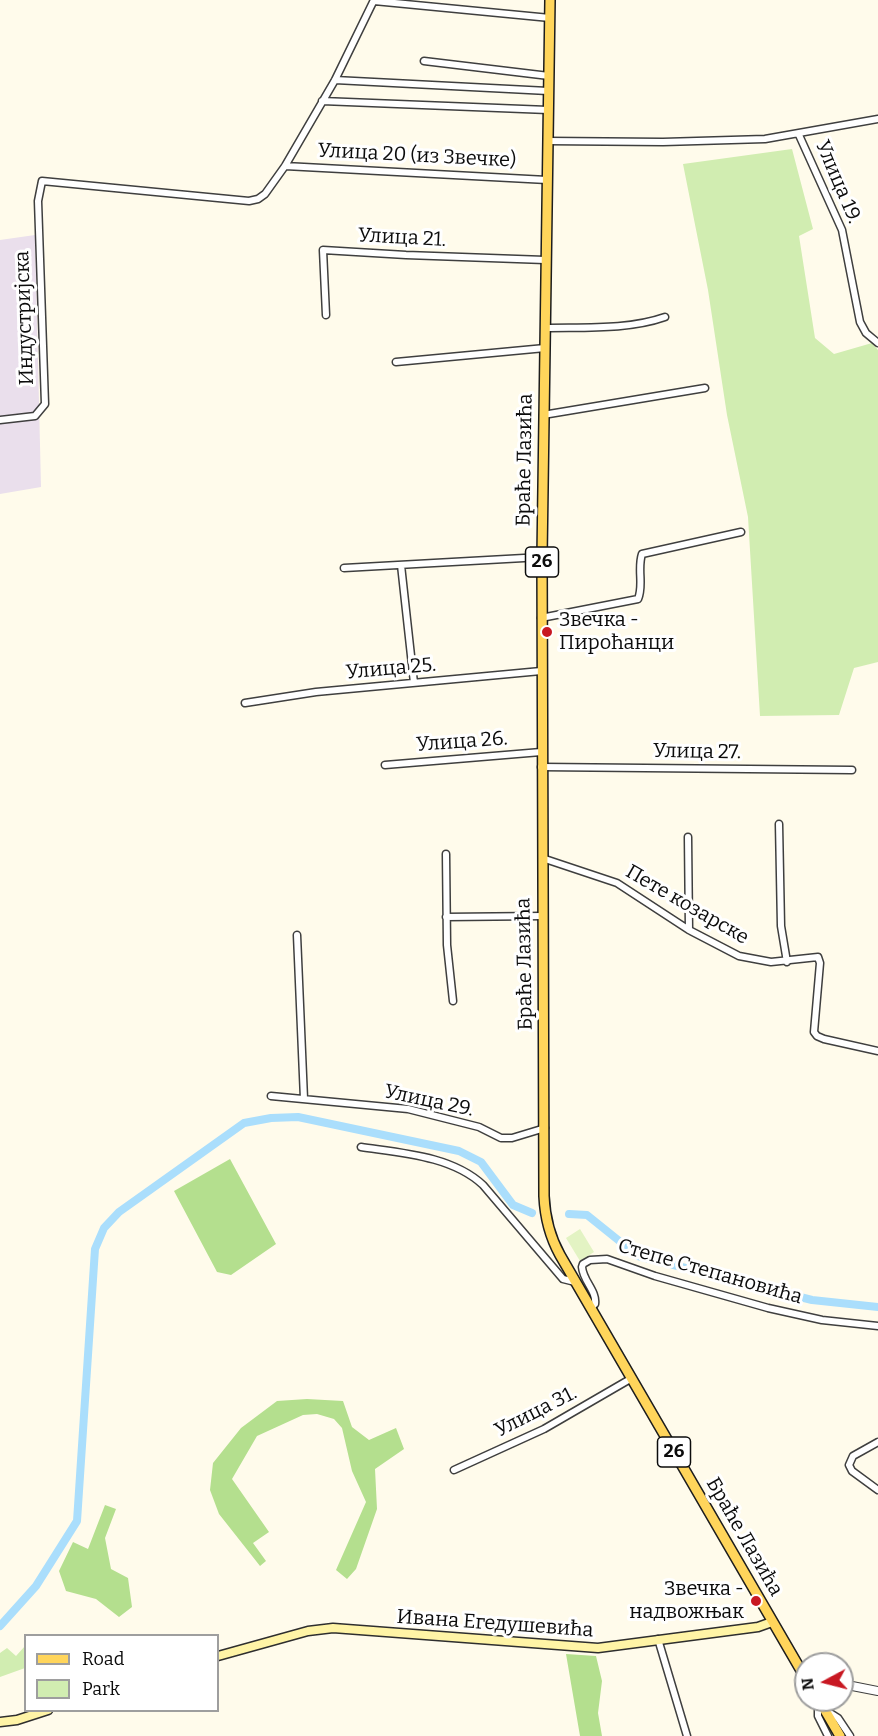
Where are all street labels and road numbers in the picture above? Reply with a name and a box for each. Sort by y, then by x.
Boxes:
street label: Улица 19. [810,137,866,227]
street label: Улица 20 (из Звечке) [317,139,517,173]
street label: Улица 21. [357,224,447,252]
street label: Индустријска [11,250,39,386]
street label: Браће Лазића [512,393,538,527]
road number: 26 [526,547,558,577]
street label: Улица 25. [345,653,437,685]
street label: Улица 26. [415,727,509,757]
street label: Улица 27. [653,739,741,765]
street label: Пете козарске [621,860,753,950]
street label: Браће Лазића [512,897,538,1031]
street label: Улица 29. [382,1080,476,1122]
street label: Степе Степановића [615,1234,805,1310]
street label: Улица 31. [491,1381,581,1443]
road number: 26 [658,1437,690,1467]
street label: Браће Лазића [700,1473,788,1601]
street label: Ивана Егедушевића [396,1605,594,1643]

